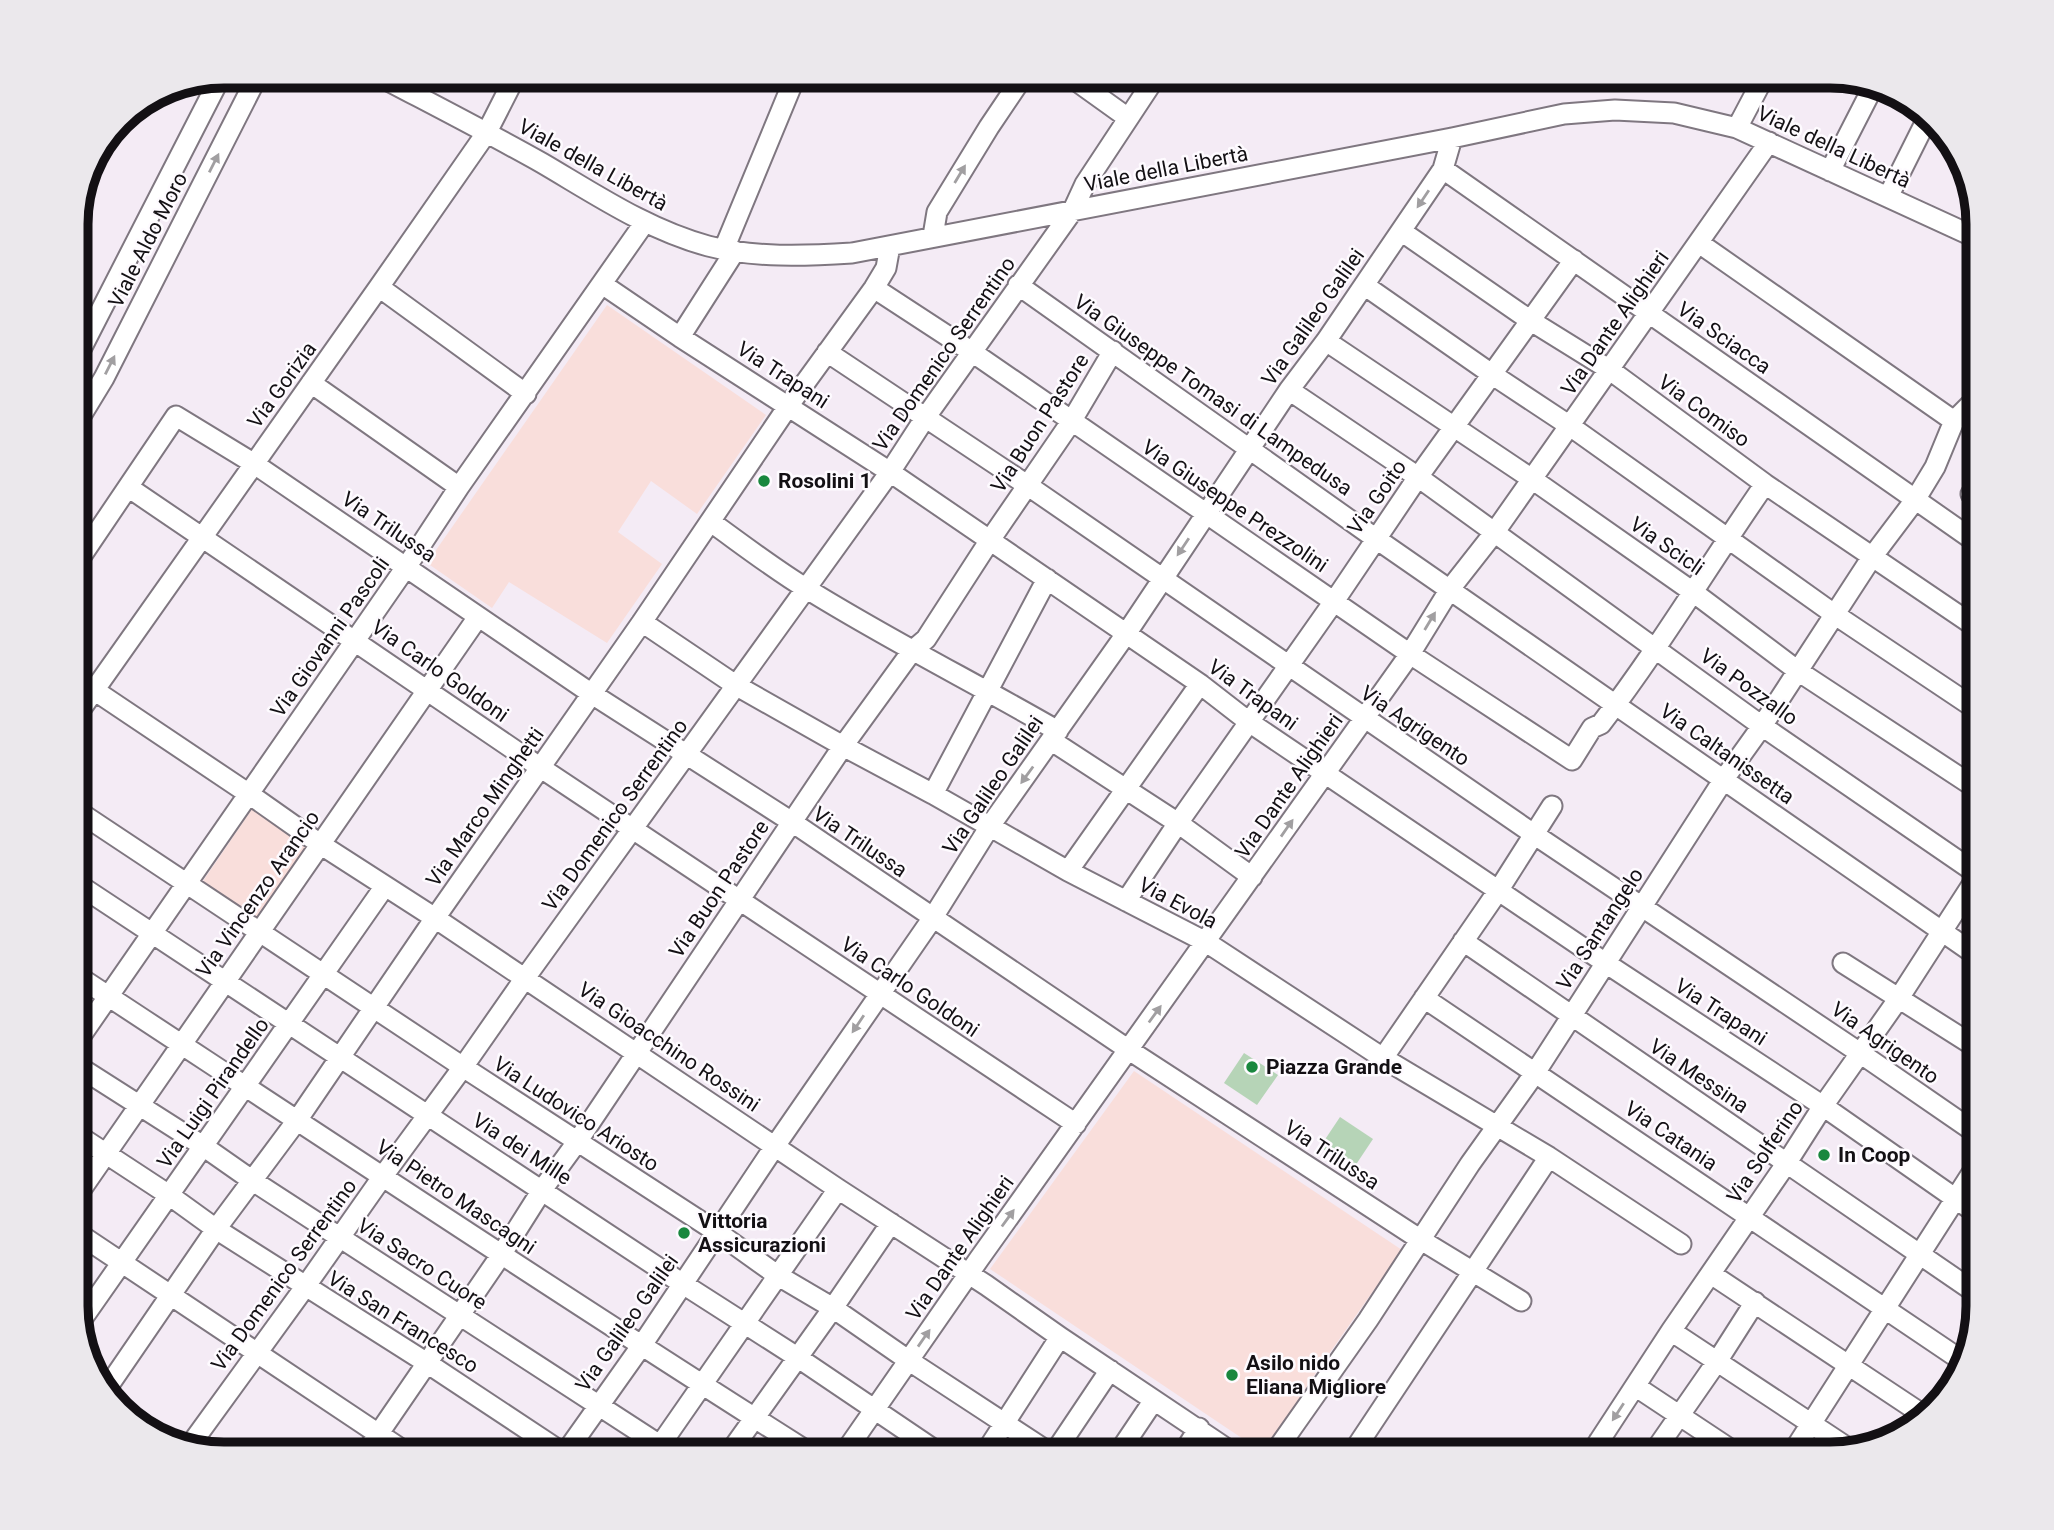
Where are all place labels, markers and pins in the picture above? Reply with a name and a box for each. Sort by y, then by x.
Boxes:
place label: Rosolini 1 [778,469,872,493]
marker: Rosolini 1 [756,473,772,489]
place label: Piazza Grande [1266,1055,1402,1079]
marker: Piazza Grande [1244,1059,1260,1075]
place label: In Coop [1838,1143,1911,1167]
marker: In Coop [1816,1147,1832,1163]
place label: Vittoria Assicurazioni [698,1209,826,1257]
marker: Vittoria Assicurazioni [676,1225,692,1241]
place label: Asilo nido Eliana Migliore [1246,1351,1386,1399]
marker: Asilo nido Eliana Migliore [1224,1367,1240,1383]

